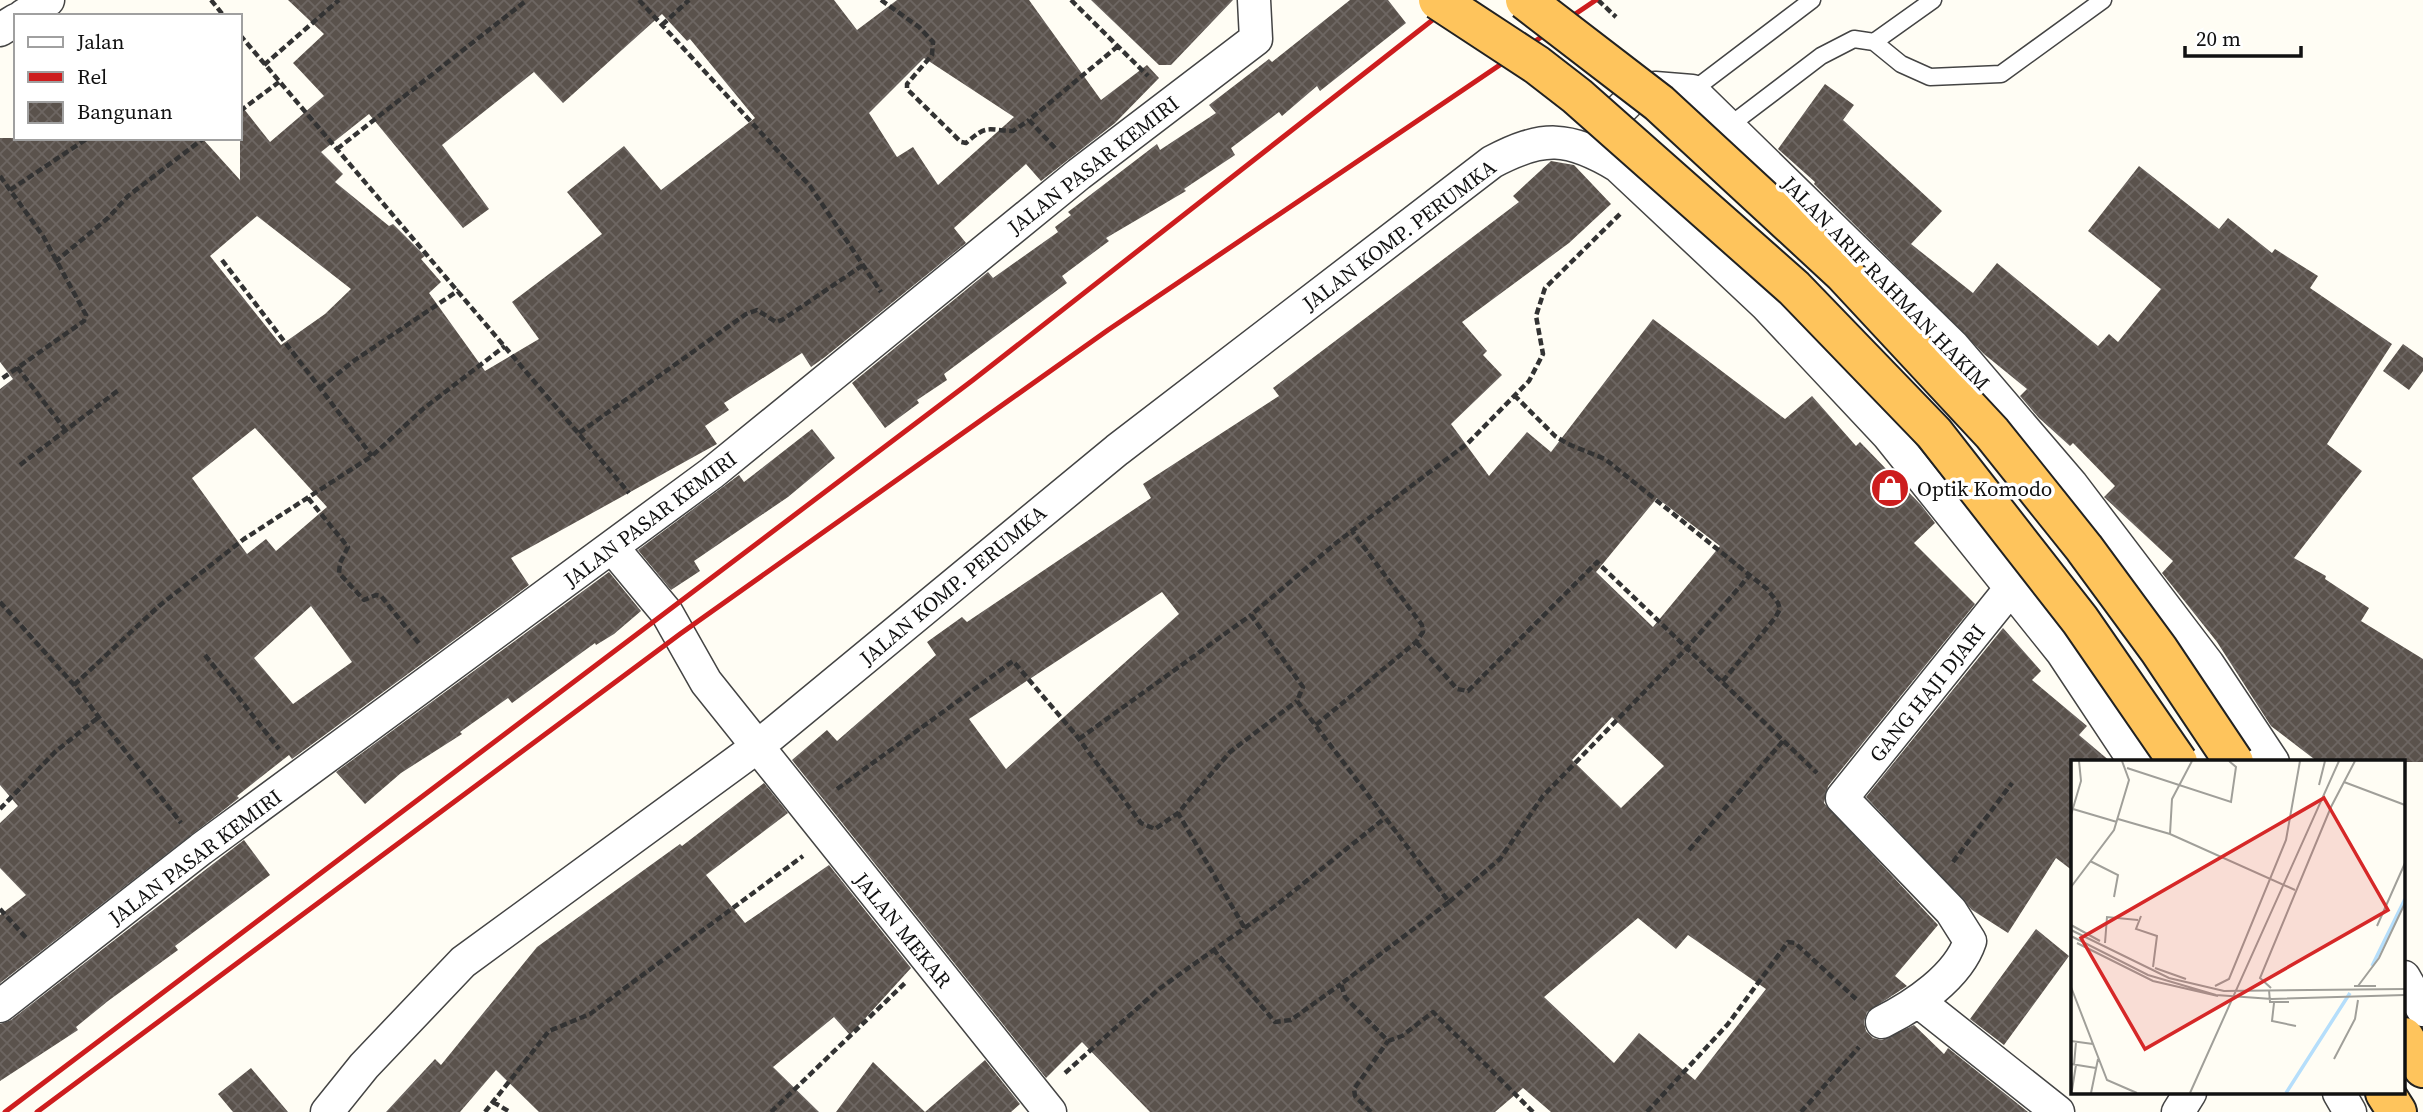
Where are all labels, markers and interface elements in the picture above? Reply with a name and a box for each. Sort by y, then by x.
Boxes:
legend [14,14,242,140]
scale bar [2185,14,2300,58]
text: 20 m [2196,24,2241,53]
text: Jalan [76,27,125,56]
text: Rel [77,62,107,91]
street label: JALAN PASAR KEMIRI [1001,89,1185,242]
text: Bangunan [77,97,173,126]
street label: JALAN KOMP. PERUMKA [1295,153,1502,318]
street label: JALAN ARIF RAHMAN HAKIM [1775,169,1996,397]
street label: JALAN PASAR KEMIRI [557,444,743,594]
shop icon: Optik Komodo [1869,467,1911,509]
place label: Optik Komodo [1917,474,2052,503]
street label: JALAN KOMP. PERUMKA [853,498,1053,672]
street label: GANG HAJI DJARI [1862,618,1992,768]
inset map [2071,760,2406,1094]
street label: JALAN PASAR KEMIRI [102,782,288,932]
street label: JALAN MEKAR [847,865,959,994]

